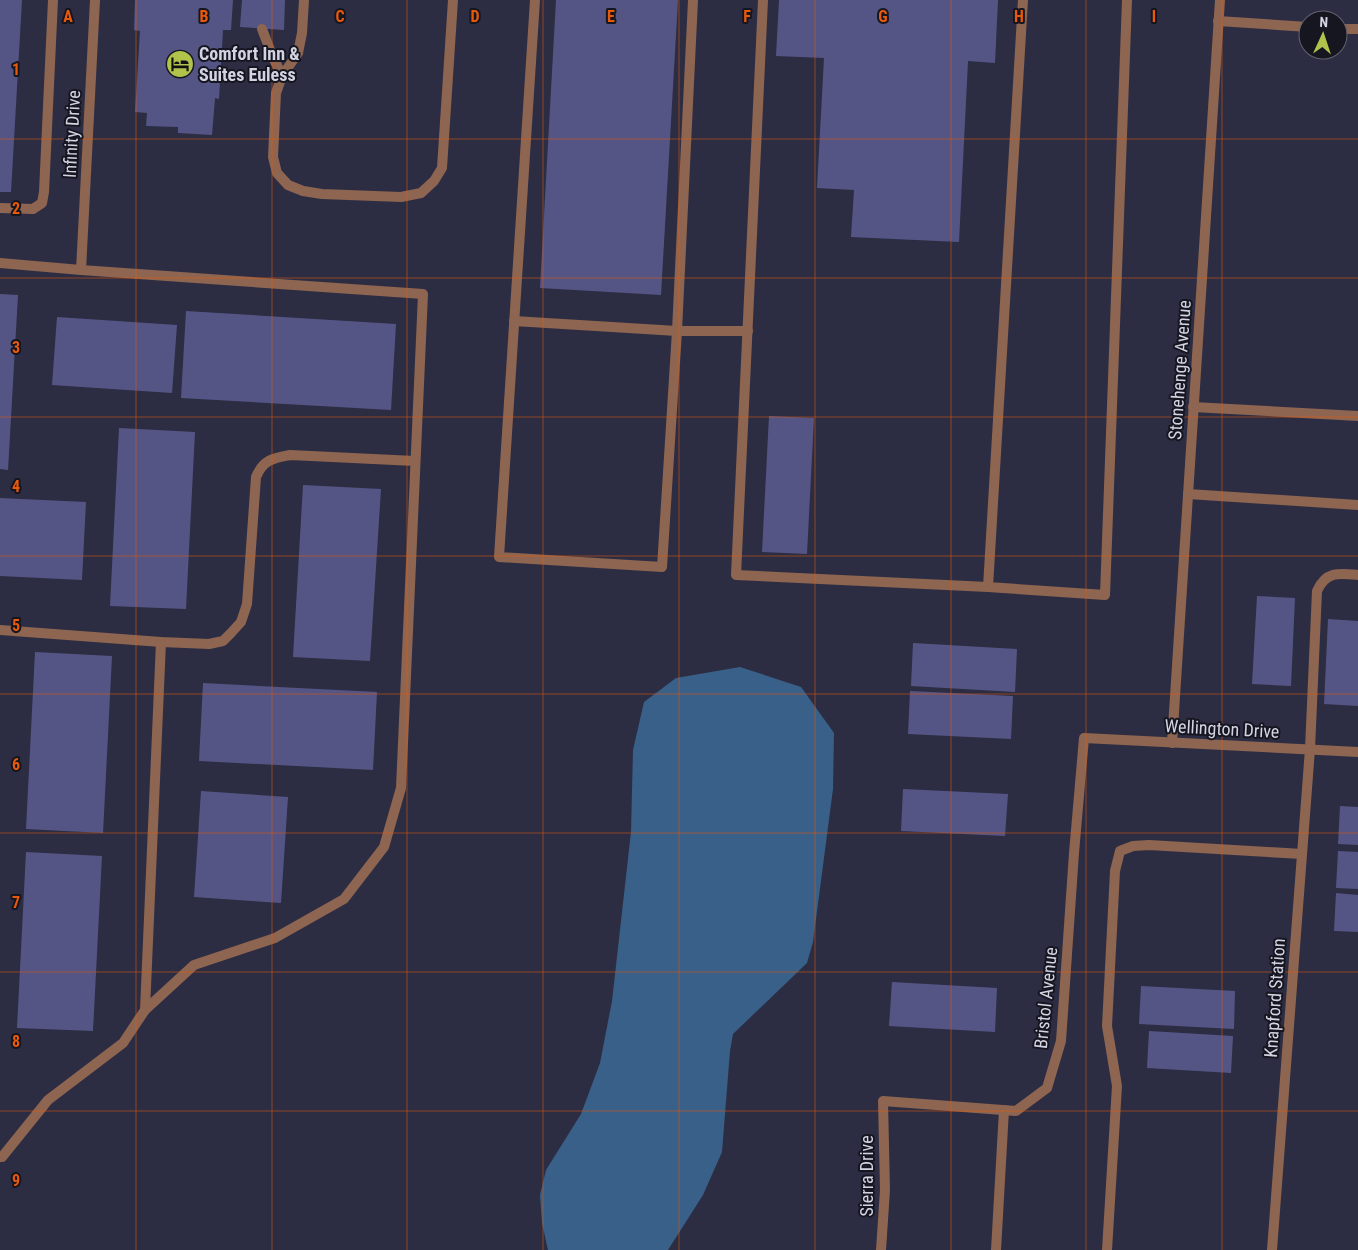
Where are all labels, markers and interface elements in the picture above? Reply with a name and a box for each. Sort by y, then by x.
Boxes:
text: A [63,7,73,26]
text: B [200,7,209,26]
text: C [335,7,345,26]
text: D [470,7,480,26]
text: E [607,7,615,26]
text: F [743,7,751,26]
text: G [878,7,888,26]
text: H [1014,7,1024,26]
text: I [1152,7,1156,26]
north arrow [1298,10,1348,60]
text: N [1319,14,1328,30]
place label: Comfort Inn & Suites Euless [199,43,300,85]
hotel icon: Comfort Inn & Suites Euless [165,49,195,79]
text: 1 [12,60,20,79]
street label: Infinity Drive [59,90,84,178]
text: 2 [12,199,20,218]
street label: Stonehenge Avenue [1164,300,1195,440]
text: 3 [12,338,20,357]
text: 4 [12,477,20,496]
text: 5 [12,616,20,635]
street label: Wellington Drive [1164,715,1280,742]
text: 6 [12,755,20,774]
text: 7 [12,893,20,912]
street label: Knapford Station [1260,938,1289,1058]
street label: Bristol Avenue [1030,946,1061,1050]
text: 8 [12,1032,20,1051]
street label: Sierra Drive [856,1135,877,1217]
text: 9 [12,1171,20,1190]

